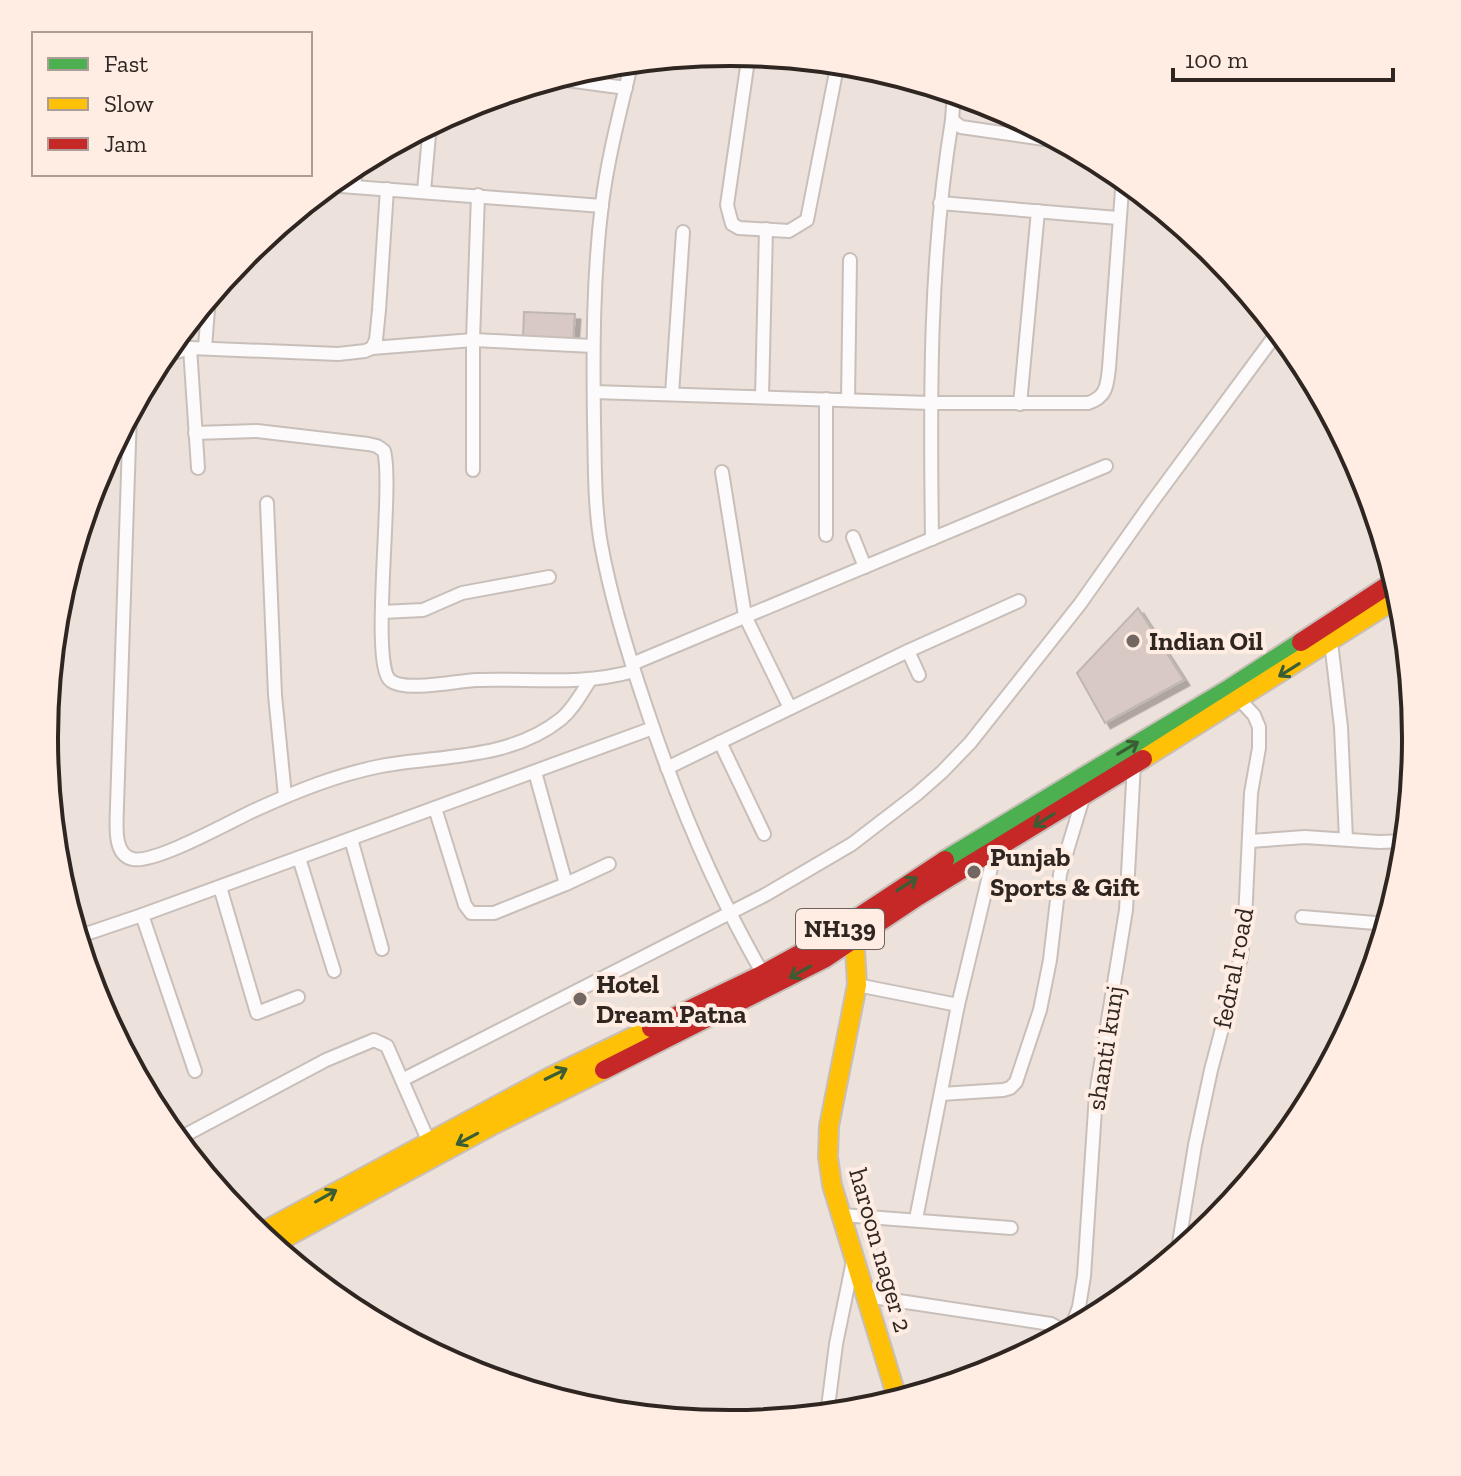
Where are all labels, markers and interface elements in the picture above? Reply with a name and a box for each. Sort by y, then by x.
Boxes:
legend [32,32,312,176]
scale bar [1173,32,1393,82]
text: 100 m [1185,45,1248,74]
text: Fast [104,49,148,78]
text: Slow [104,89,154,118]
text: Jam [104,129,147,158]
place label: Indian Oil [1149,625,1263,657]
marker: Indian Oil [1124,632,1142,650]
one-way arrow [1279,661,1301,678]
one-way arrow [1117,740,1139,756]
one-way arrow [1033,813,1056,829]
place label: Punjab Sports & Gift [990,841,1140,903]
marker: Punjab Sports & Gift [965,863,983,881]
one-way arrow [895,876,918,892]
street label: fedral road [1206,905,1260,1031]
road number: NH139 [796,909,884,949]
one-way arrow [788,965,812,981]
place label: Hotel Dream Patna [596,968,746,1030]
street label: shanti kunj [1079,983,1131,1113]
marker: Hotel Dream Patna [571,990,589,1008]
one-way arrow [544,1066,568,1081]
one-way arrow [455,1131,479,1147]
street label: haroon nager 2 [842,1164,920,1336]
one-way arrow [314,1188,338,1203]

